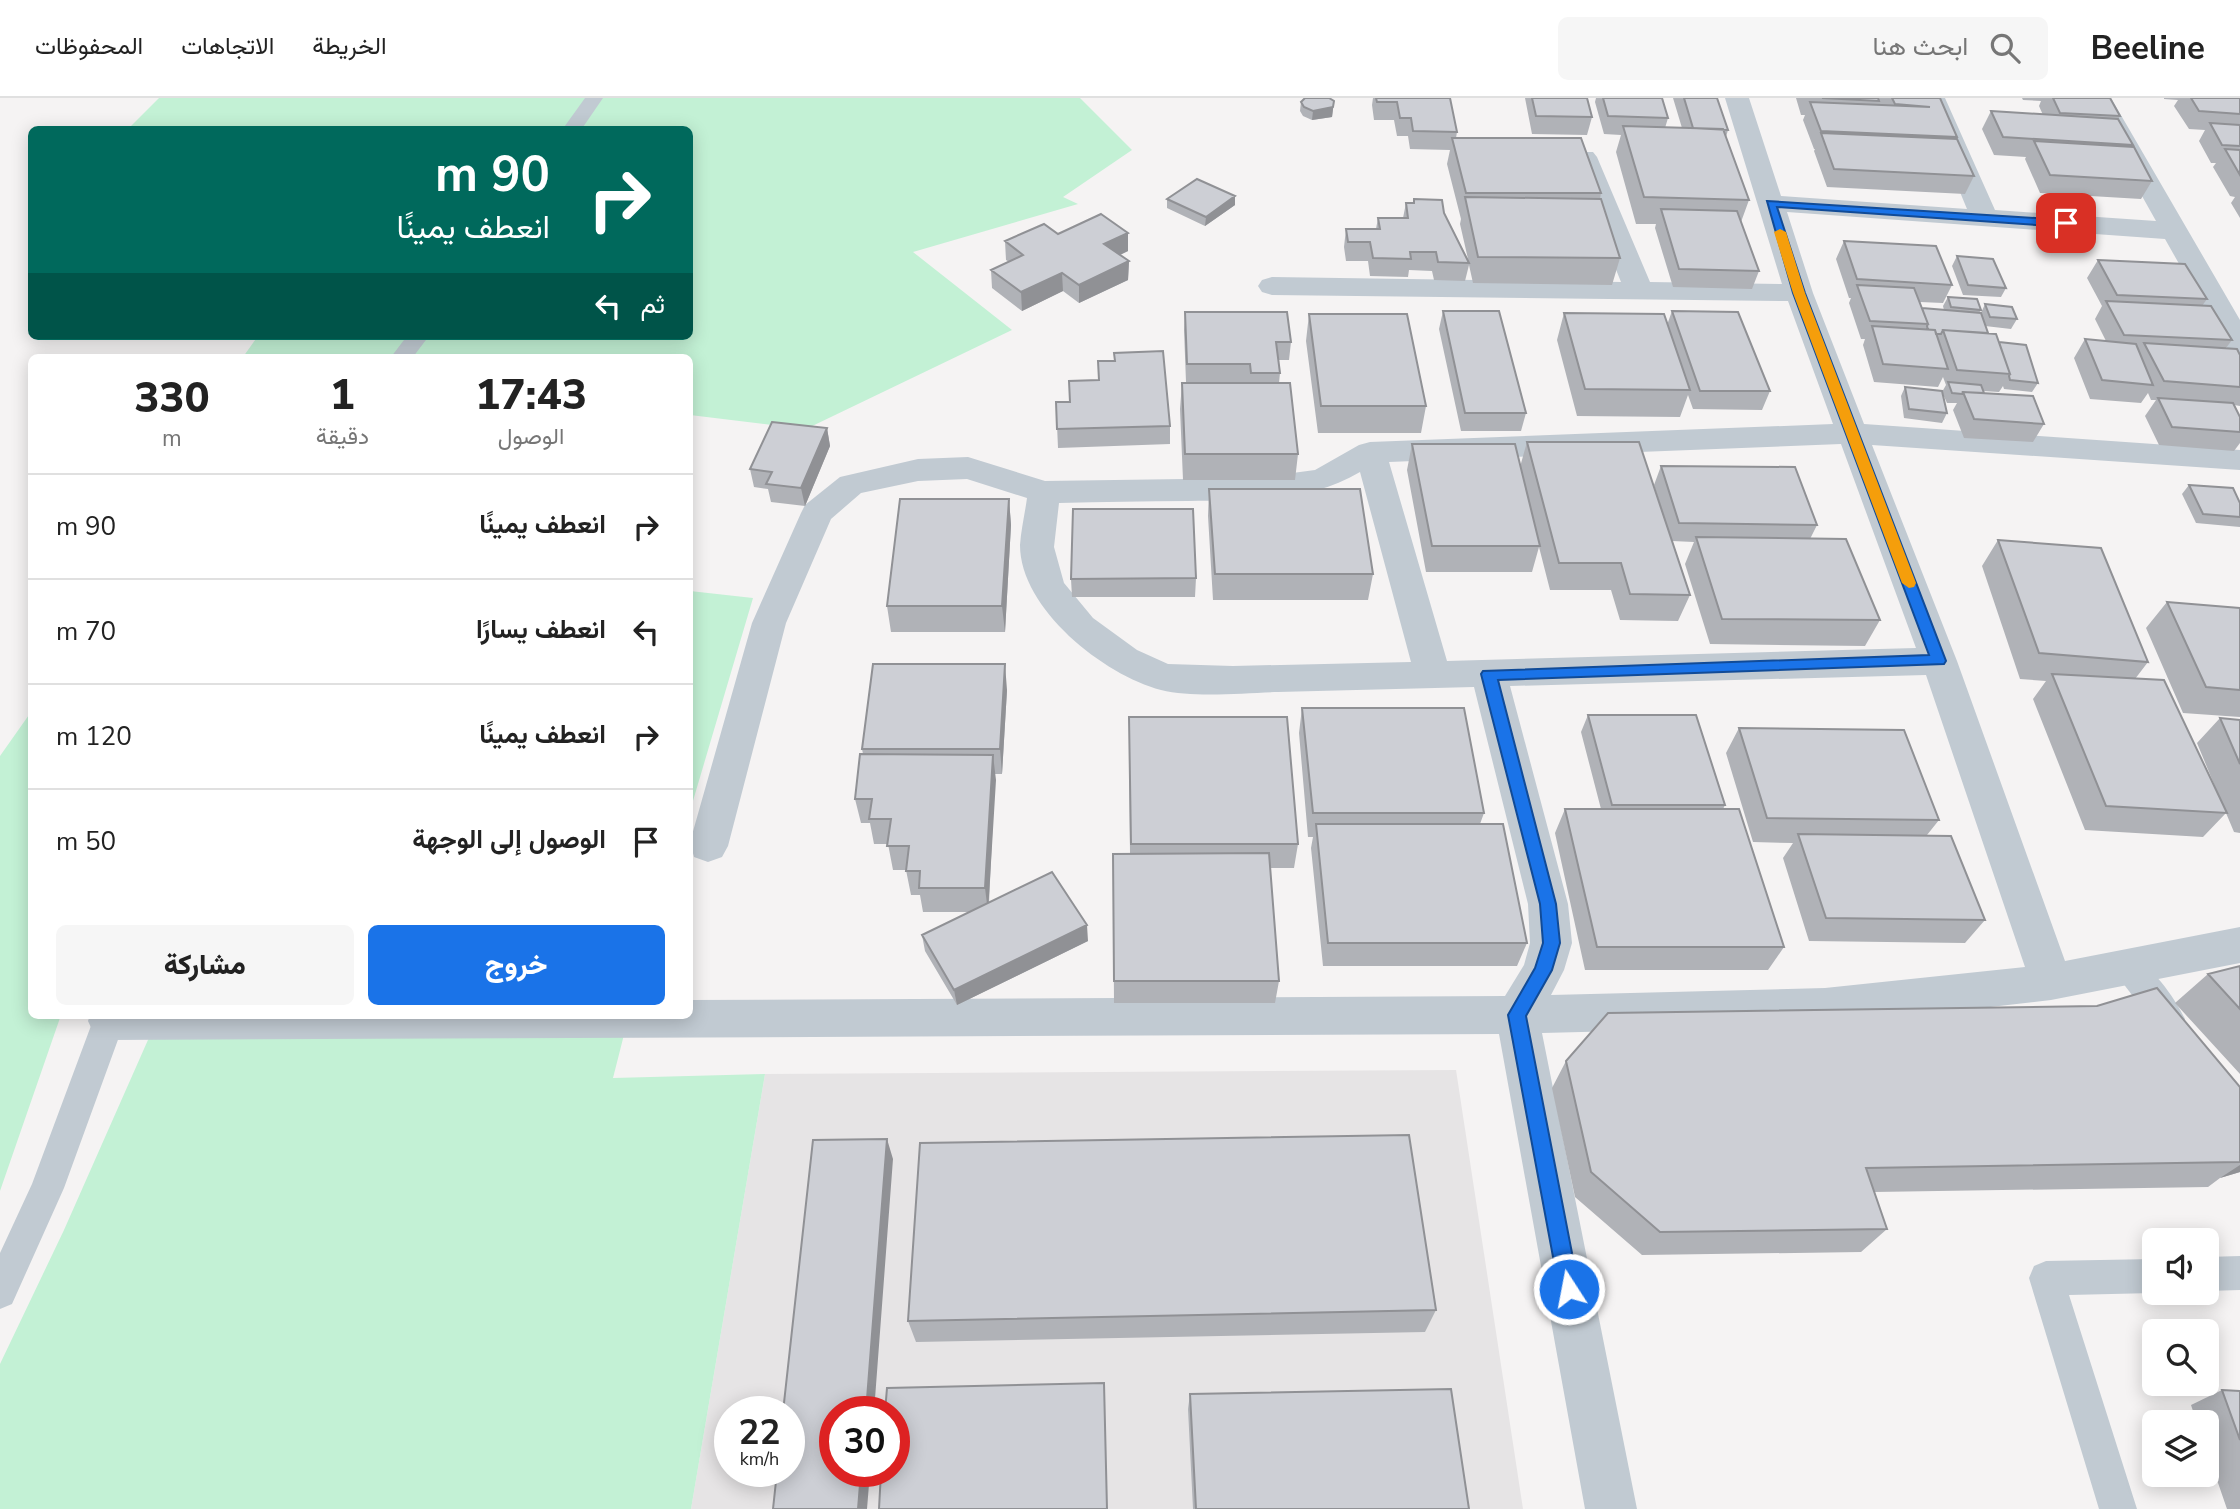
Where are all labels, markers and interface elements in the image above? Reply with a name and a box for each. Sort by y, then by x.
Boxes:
search box [1558,17,2048,80]
text: Beeline [2090,26,2205,71]
text: ابحث هنا [1872,29,1968,64]
icon: search [1986,29,2024,67]
text: المحفوظات [35,30,143,62]
text: الاتجاهات [181,30,274,62]
text: الخريطة [312,30,387,62]
text: 90 m [435,141,550,208]
icon: right [574,154,665,245]
pin [2036,193,2096,253]
icon: arrive [2047,204,2085,242]
text: انعطف يمينًا [397,206,550,249]
icon: left [589,287,627,325]
text: ثم [641,287,665,322]
text: 1 [330,367,355,424]
text: 17:43 [475,367,587,424]
text: 330 [134,370,210,427]
text: دقيقة [316,421,369,452]
text: الوصول [498,421,564,452]
text: m [162,423,182,454]
text: انعطف يمينًا [479,507,606,542]
icon: right [627,508,665,546]
text: 90 m [56,509,116,544]
text: انعطف يسارًا [476,612,606,647]
icon: left [627,613,665,651]
text: 70 m [56,614,116,649]
text: انعطف يمينًا [479,717,606,752]
icon: right [627,718,665,756]
text: 120 m [56,719,132,754]
text: الوصول إلى الوجهة [412,822,606,857]
icon: arrive [627,823,665,861]
text: 50 m [56,824,116,859]
button: مشاركة [56,925,354,1005]
button: خروج [368,925,665,1005]
map controls [2142,1228,2219,1487]
button: sound [2142,1228,2219,1305]
position arrow [1532,1252,1606,1326]
button: search [2142,1319,2219,1396]
speed limit sign: 30 [819,1396,910,1487]
text: 22 [738,1409,781,1456]
button: layers [2142,1410,2219,1487]
text: km/h [740,1447,779,1471]

